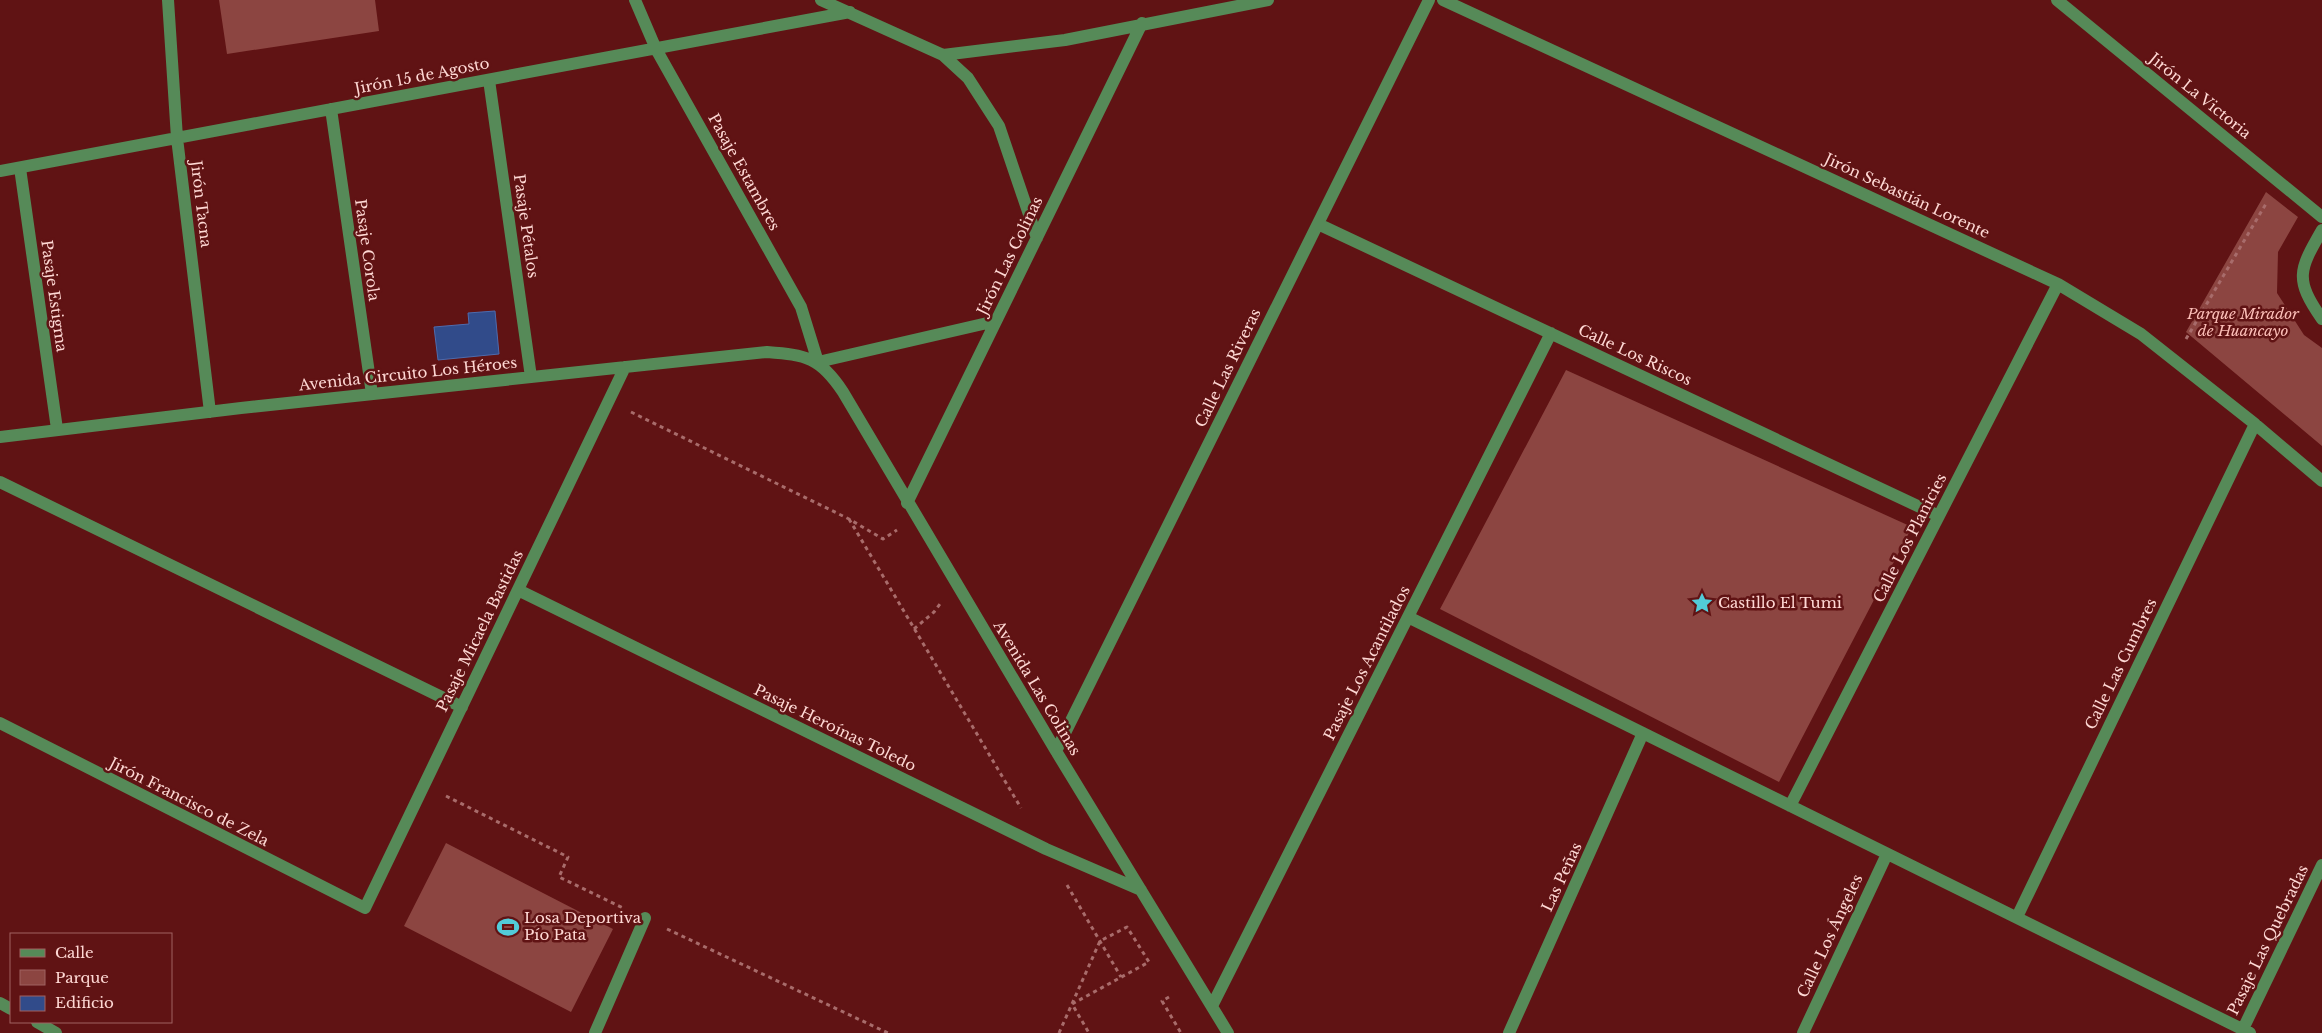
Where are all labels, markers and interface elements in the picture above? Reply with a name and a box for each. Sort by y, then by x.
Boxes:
street label: Jirón La Victoria [2144,47,2256,143]
street label: Jirón 15 de Agosto [351,53,491,98]
street label: Pasaje Estambres [704,110,785,234]
street label: Jirón Sebastián Lorente [1820,148,1993,242]
street label: Jirón Tacna [187,157,216,249]
street label: Pasaje Pétalos [510,173,543,279]
street label: Jirón Las Colinas [972,193,1047,320]
street label: Pasaje Corola [351,198,384,303]
street label: Pasaje Estigma [37,239,72,354]
park label: Parque Mirador de Huancayo [2186,304,2300,340]
street label: Calle Las Riveras [1191,305,1265,430]
street label: Calle Los Riscos [1575,320,1695,389]
street label: Avenida Circuito Los Héroes [297,353,518,395]
street label: Calle Los Planicies [1869,470,1950,605]
street label: Pasaje Micaela Bastidas [432,547,527,715]
street label: Pasaje Los Acantilados [1319,582,1414,743]
place icon: Castillo El Tumi [1689,590,1715,616]
place label: Castillo El Tumi [1718,593,1842,612]
street label: Calle Las Cumbres [2081,595,2161,733]
street label: Avenida Las Colinas [989,616,1085,759]
street label: Pasaje Heroínas Toledo [751,680,920,775]
street label: Jirón Francisco de Zela [105,752,273,850]
street label: Las Peñas [1537,839,1586,914]
street label: Pasaje Las Quebradas [2223,861,2312,1018]
street label: Calle Los Ángeles [1793,871,1867,1000]
place label: Losa Deportiva Pío Pata [524,908,642,944]
sports icon: Losa Deportiva Pío Pata [495,914,521,940]
legend [10,933,172,1023]
text: Calle [55,943,94,962]
text: Parque [55,968,109,987]
text: Edificio [55,993,114,1012]

